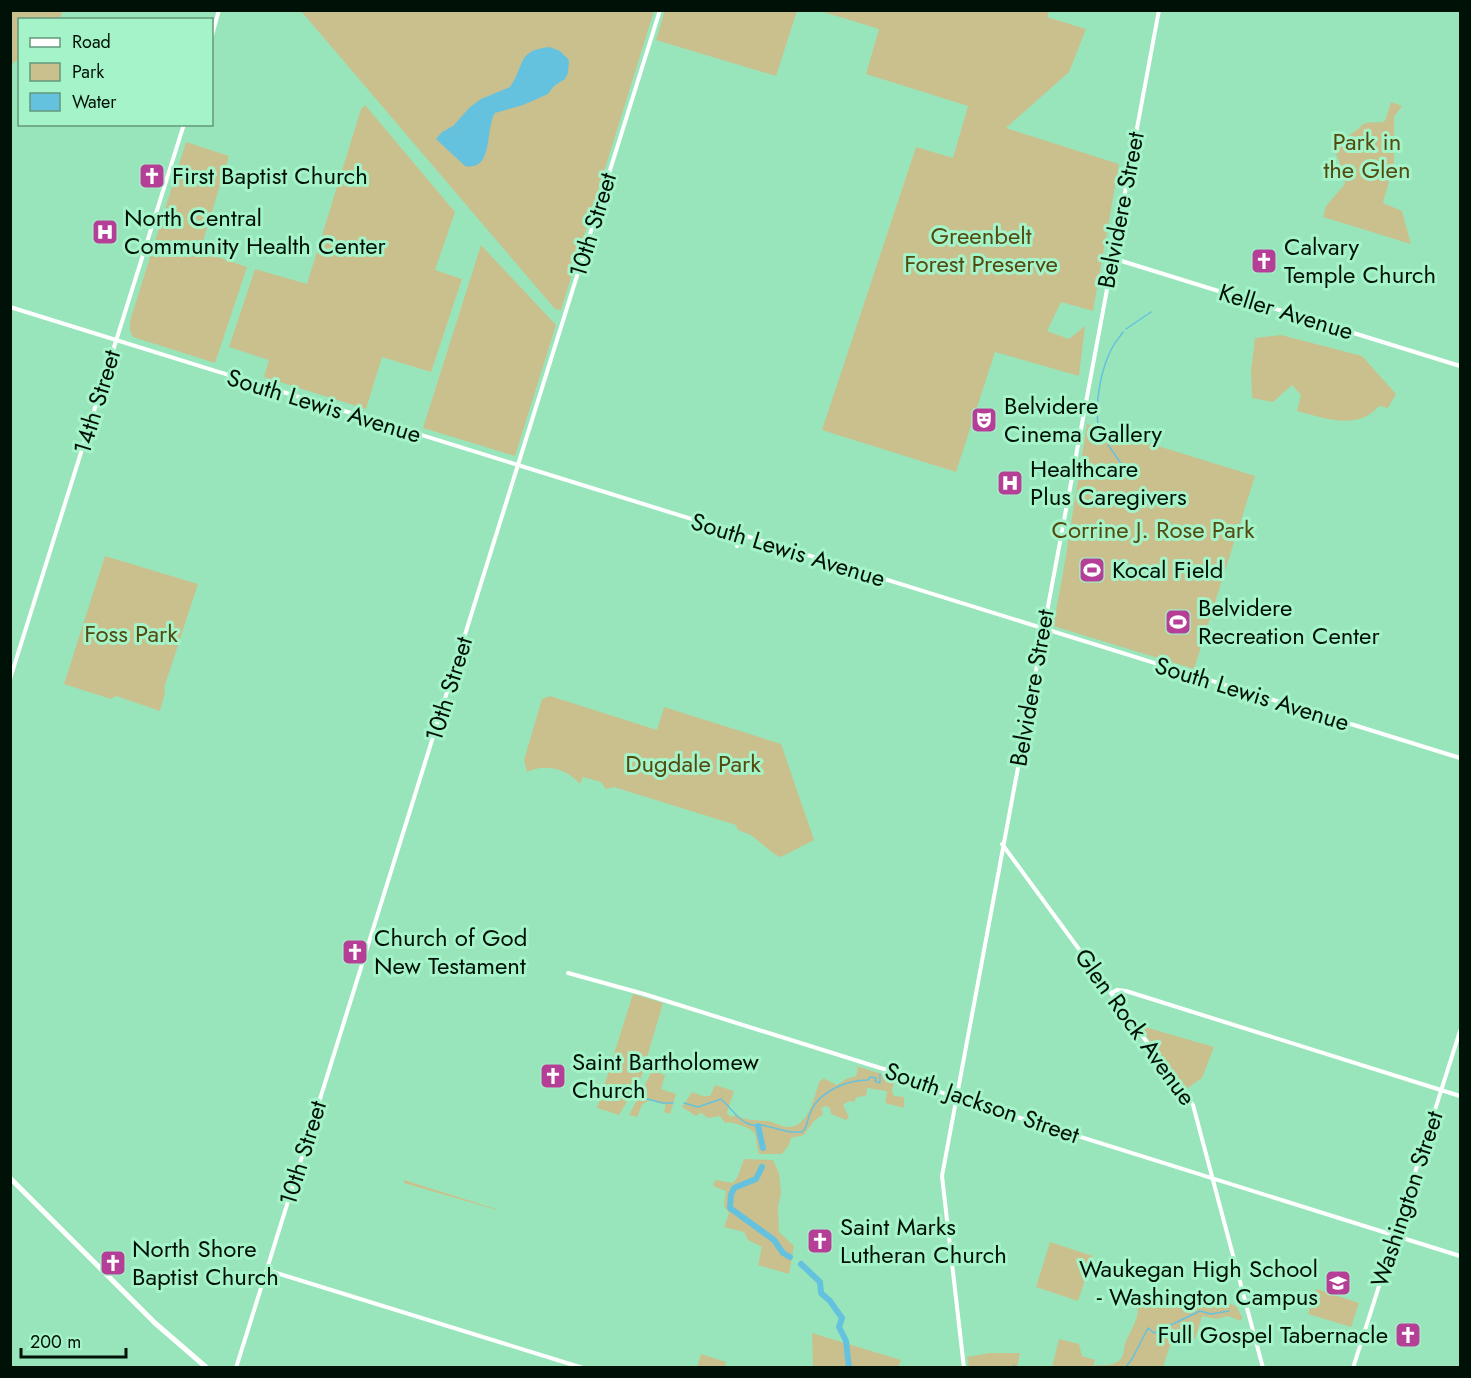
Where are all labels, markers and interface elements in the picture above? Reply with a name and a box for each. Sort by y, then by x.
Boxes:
legend [18,18,213,126]
text: Road [72,29,111,55]
text: Park [72,59,104,85]
text: Water [72,89,117,115]
park label: Park in the Glen [1324,124,1411,187]
street label: Belvidere Street [1088,128,1153,291]
place label: First Baptist Church [172,158,368,193]
church icon: First Baptist Church [137,161,167,191]
street label: 10th Street [560,168,625,282]
place label: North Central Community Health Center [124,200,387,263]
hospital icon: North Central Community Health Center [90,217,120,247]
park label: Greenbelt Forest Preserve [904,218,1058,281]
place label: Calvary Temple Church [1284,229,1436,292]
church icon: Calvary Temple Church [1249,246,1279,276]
street label: Keller Avenue [1215,274,1358,349]
street label: 14th Street [64,345,129,458]
street label: South Lewis Avenue [223,359,426,452]
place label: Belvidere Cinema Gallery [1004,388,1163,451]
theatre icon: Belvidere Cinema Gallery [969,405,999,435]
place label: Healthcare Plus Caregivers [1030,451,1187,514]
hospital icon: Healthcare Plus Caregivers [995,468,1025,498]
street label: South Lewis Avenue [687,503,890,596]
park label: Corrine J. Rose Park [1051,512,1255,547]
place label: Kocal Field [1112,552,1223,587]
sports icon: Kocal Field [1077,555,1107,585]
place label: Belvidere Recreation Center [1198,590,1380,653]
street label: Belvidere Street [1000,606,1063,769]
sports icon: Belvidere Recreation Center [1163,607,1193,637]
park label: Foss Park [84,616,178,651]
street label: 10th Street [416,632,481,746]
street label: South Lewis Avenue [1151,647,1354,740]
park label: Dugdale Park [625,746,761,781]
place label: Church of God New Testament [374,920,527,983]
church icon: Church of God New Testament [340,937,370,967]
street label: Glen Rock Avenue [1066,941,1204,1113]
place label: Saint Bartholomew Church [572,1044,759,1107]
street label: South Jackson Street [880,1053,1084,1152]
church icon: Saint Bartholomew Church [538,1061,568,1091]
street label: 10th Street [270,1096,335,1210]
street label: Washington Street [1362,1106,1452,1292]
place label: Saint Marks Lutheran Church [840,1209,1007,1272]
church icon: Saint Marks Lutheran Church [805,1226,835,1256]
place label: North Shore Baptist Church [132,1231,279,1294]
church icon: North Shore Baptist Church [98,1248,128,1278]
place label: Waukegan High School - Washington Campus [1079,1251,1318,1314]
school or university icon: Waukegan High School - Washington Campus [1323,1268,1353,1298]
place label: Full Gospel Tabernacle [1157,1317,1388,1352]
church icon: Full Gospel Tabernacle [1393,1320,1423,1350]
scale bar [21,1321,126,1359]
text: 200 m [30,1329,81,1355]

